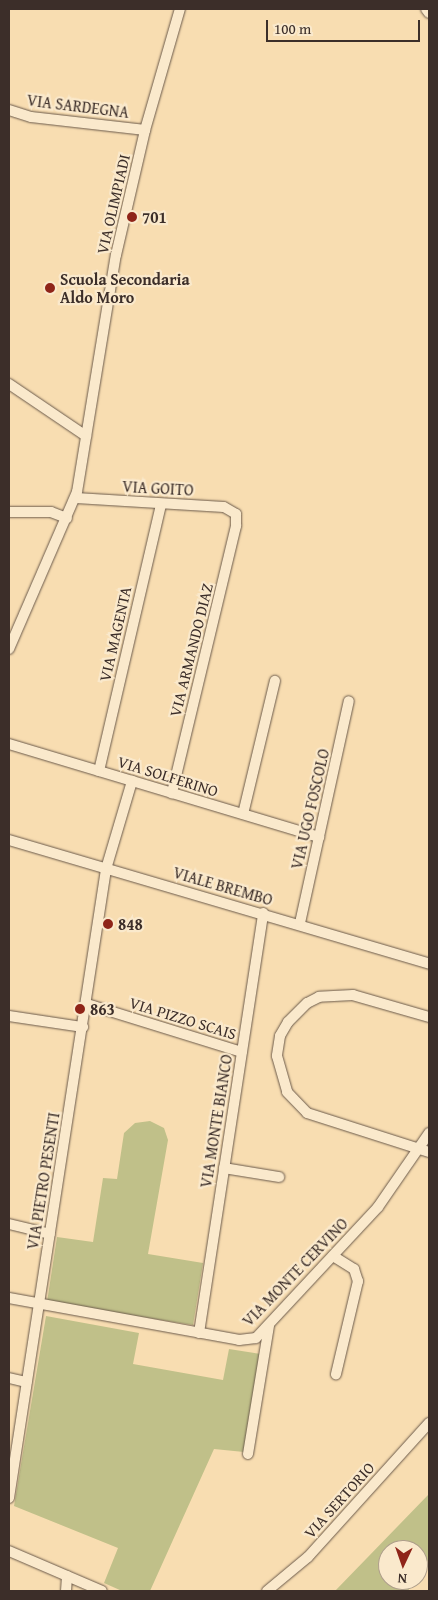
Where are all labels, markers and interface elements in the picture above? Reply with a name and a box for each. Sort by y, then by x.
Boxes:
scale bar [268,10,422,42]
text: 100 m [274,18,311,39]
street label: VIA SARDEGNA [26,90,130,122]
street label: VIA OLIMPIADI [92,152,134,256]
place label: 701 [142,207,167,227]
marker: 701 [126,211,138,223]
place label: Scuola Secondaria Aldo Moro [60,269,190,307]
marker: Scuola Secondaria Aldo Moro [44,282,56,294]
street label: VIA GOITO [122,477,194,499]
street label: VIA ARMANDO DIAZ [165,581,217,719]
street label: VIA MAGENTA [95,585,135,683]
street label: VIA UGO FOSCOLO [287,747,333,871]
street label: VIA SOLFERINO [115,752,221,800]
street label: VIALE BREMBO [171,863,275,909]
place label: 848 [118,914,143,934]
marker: 848 [102,918,114,930]
street label: VIA PIZZO SCAIS [127,993,239,1043]
place label: 863 [90,999,115,1019]
marker: 863 [74,1003,86,1015]
street label: VIA MONTE BIANCO [196,1053,236,1189]
street label: VIA PIETRO PESENTI [23,1111,63,1251]
street label: VIA MONTE CERVINO [238,1214,352,1330]
street label: VIA SERTORIO [300,1458,378,1542]
north arrow [378,1540,428,1590]
text: N [397,1569,407,1589]

